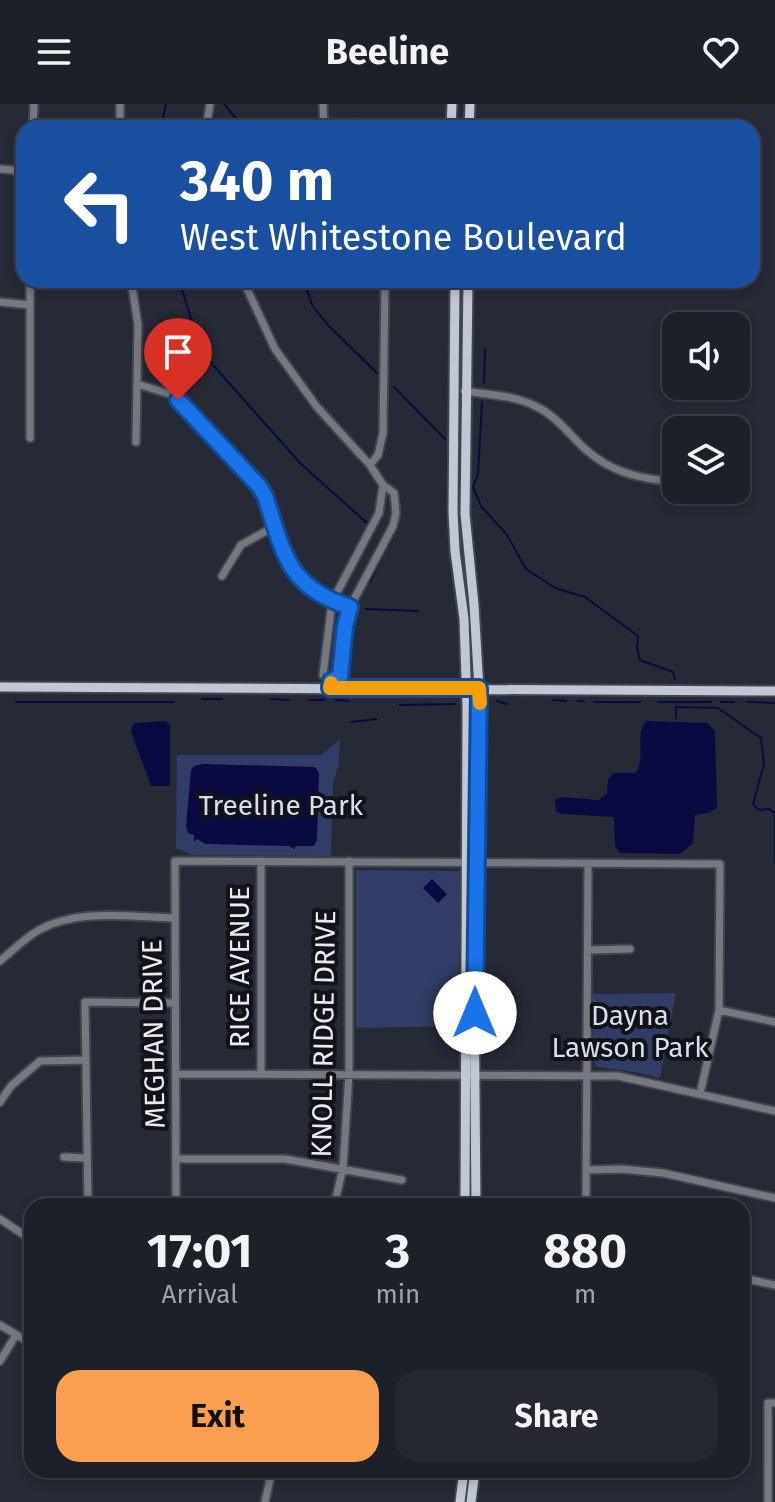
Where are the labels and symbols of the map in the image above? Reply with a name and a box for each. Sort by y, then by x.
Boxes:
pin [144,318,212,400]
park label: Treeline Park [199,789,364,822]
street label: RICE AVENUE [223,886,256,1048]
street label: KNOLL RIDGE DRIVE [305,910,342,1158]
street label: MEGHAN DRIVE [135,939,172,1129]
position arrow [433,971,517,1055]
park label: Dayna Lawson Park [551,999,709,1064]

